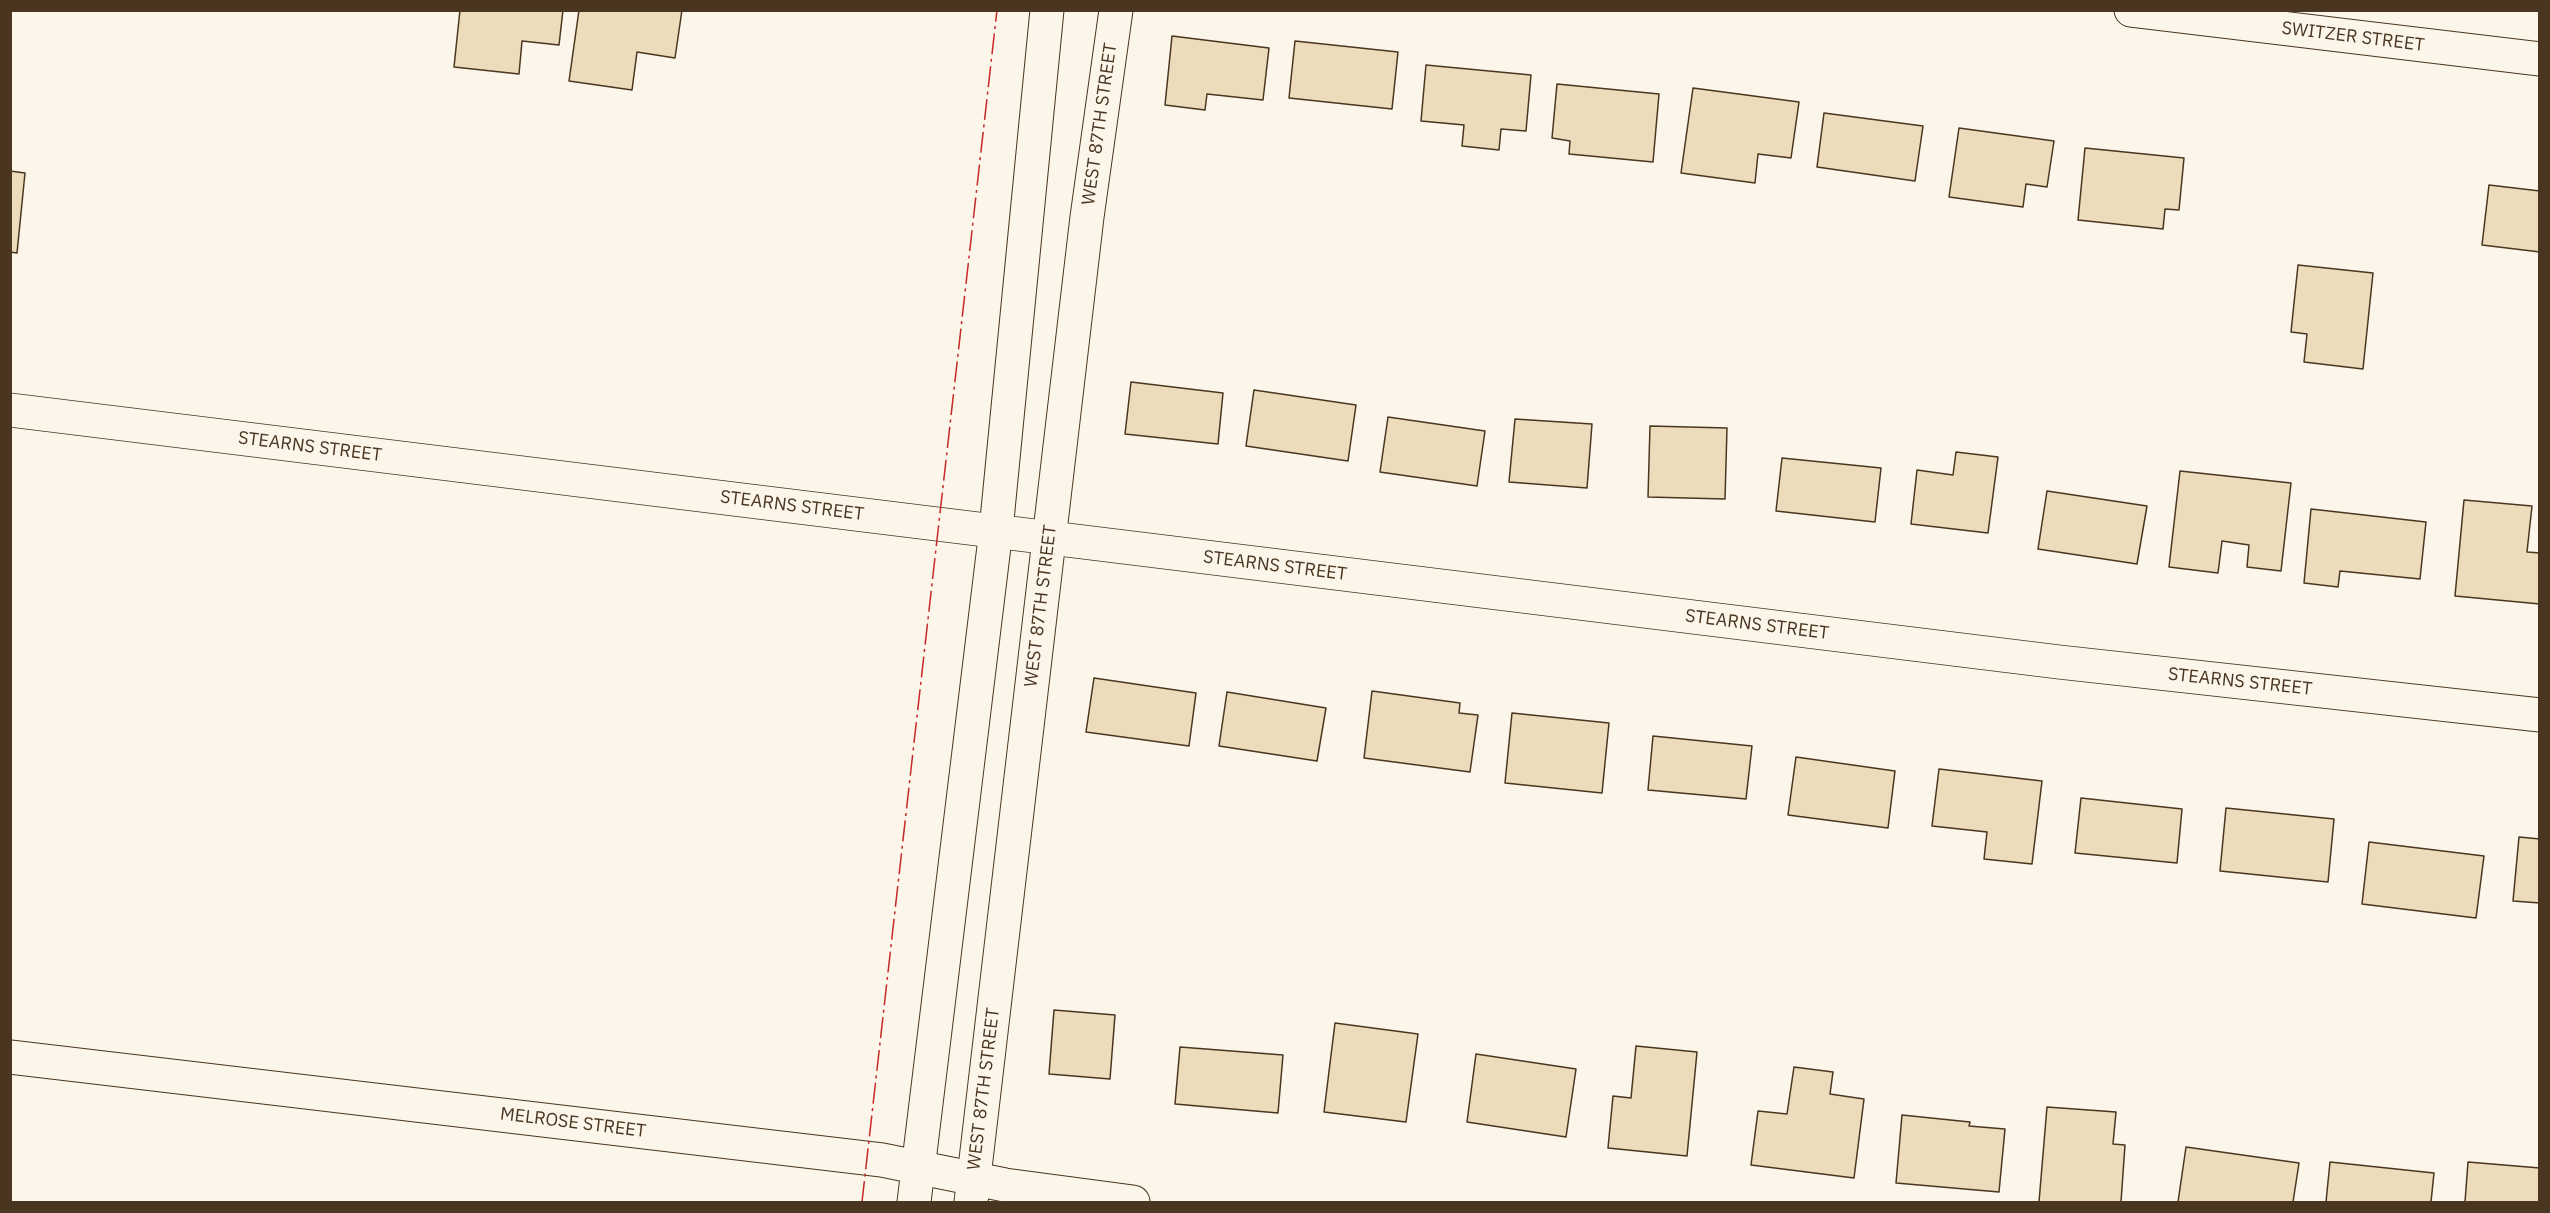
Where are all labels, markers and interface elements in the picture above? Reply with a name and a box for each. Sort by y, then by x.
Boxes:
street label: SWITZER STREET [2280,18,2426,56]
street label: WEST 87TH STREET [1078,42,1122,206]
street label: STEARNS STREET [237,427,383,467]
street label: STEARNS STREET [719,486,865,526]
street label: WEST 87TH STREET [1020,524,1062,688]
street label: STEARNS STREET [1202,546,1348,586]
street label: STEARNS STREET [1684,605,1830,645]
street label: STEARNS STREET [2167,664,2313,700]
street label: WEST 87TH STREET [963,1007,1005,1171]
street label: MELROSE STREET [499,1103,647,1143]

